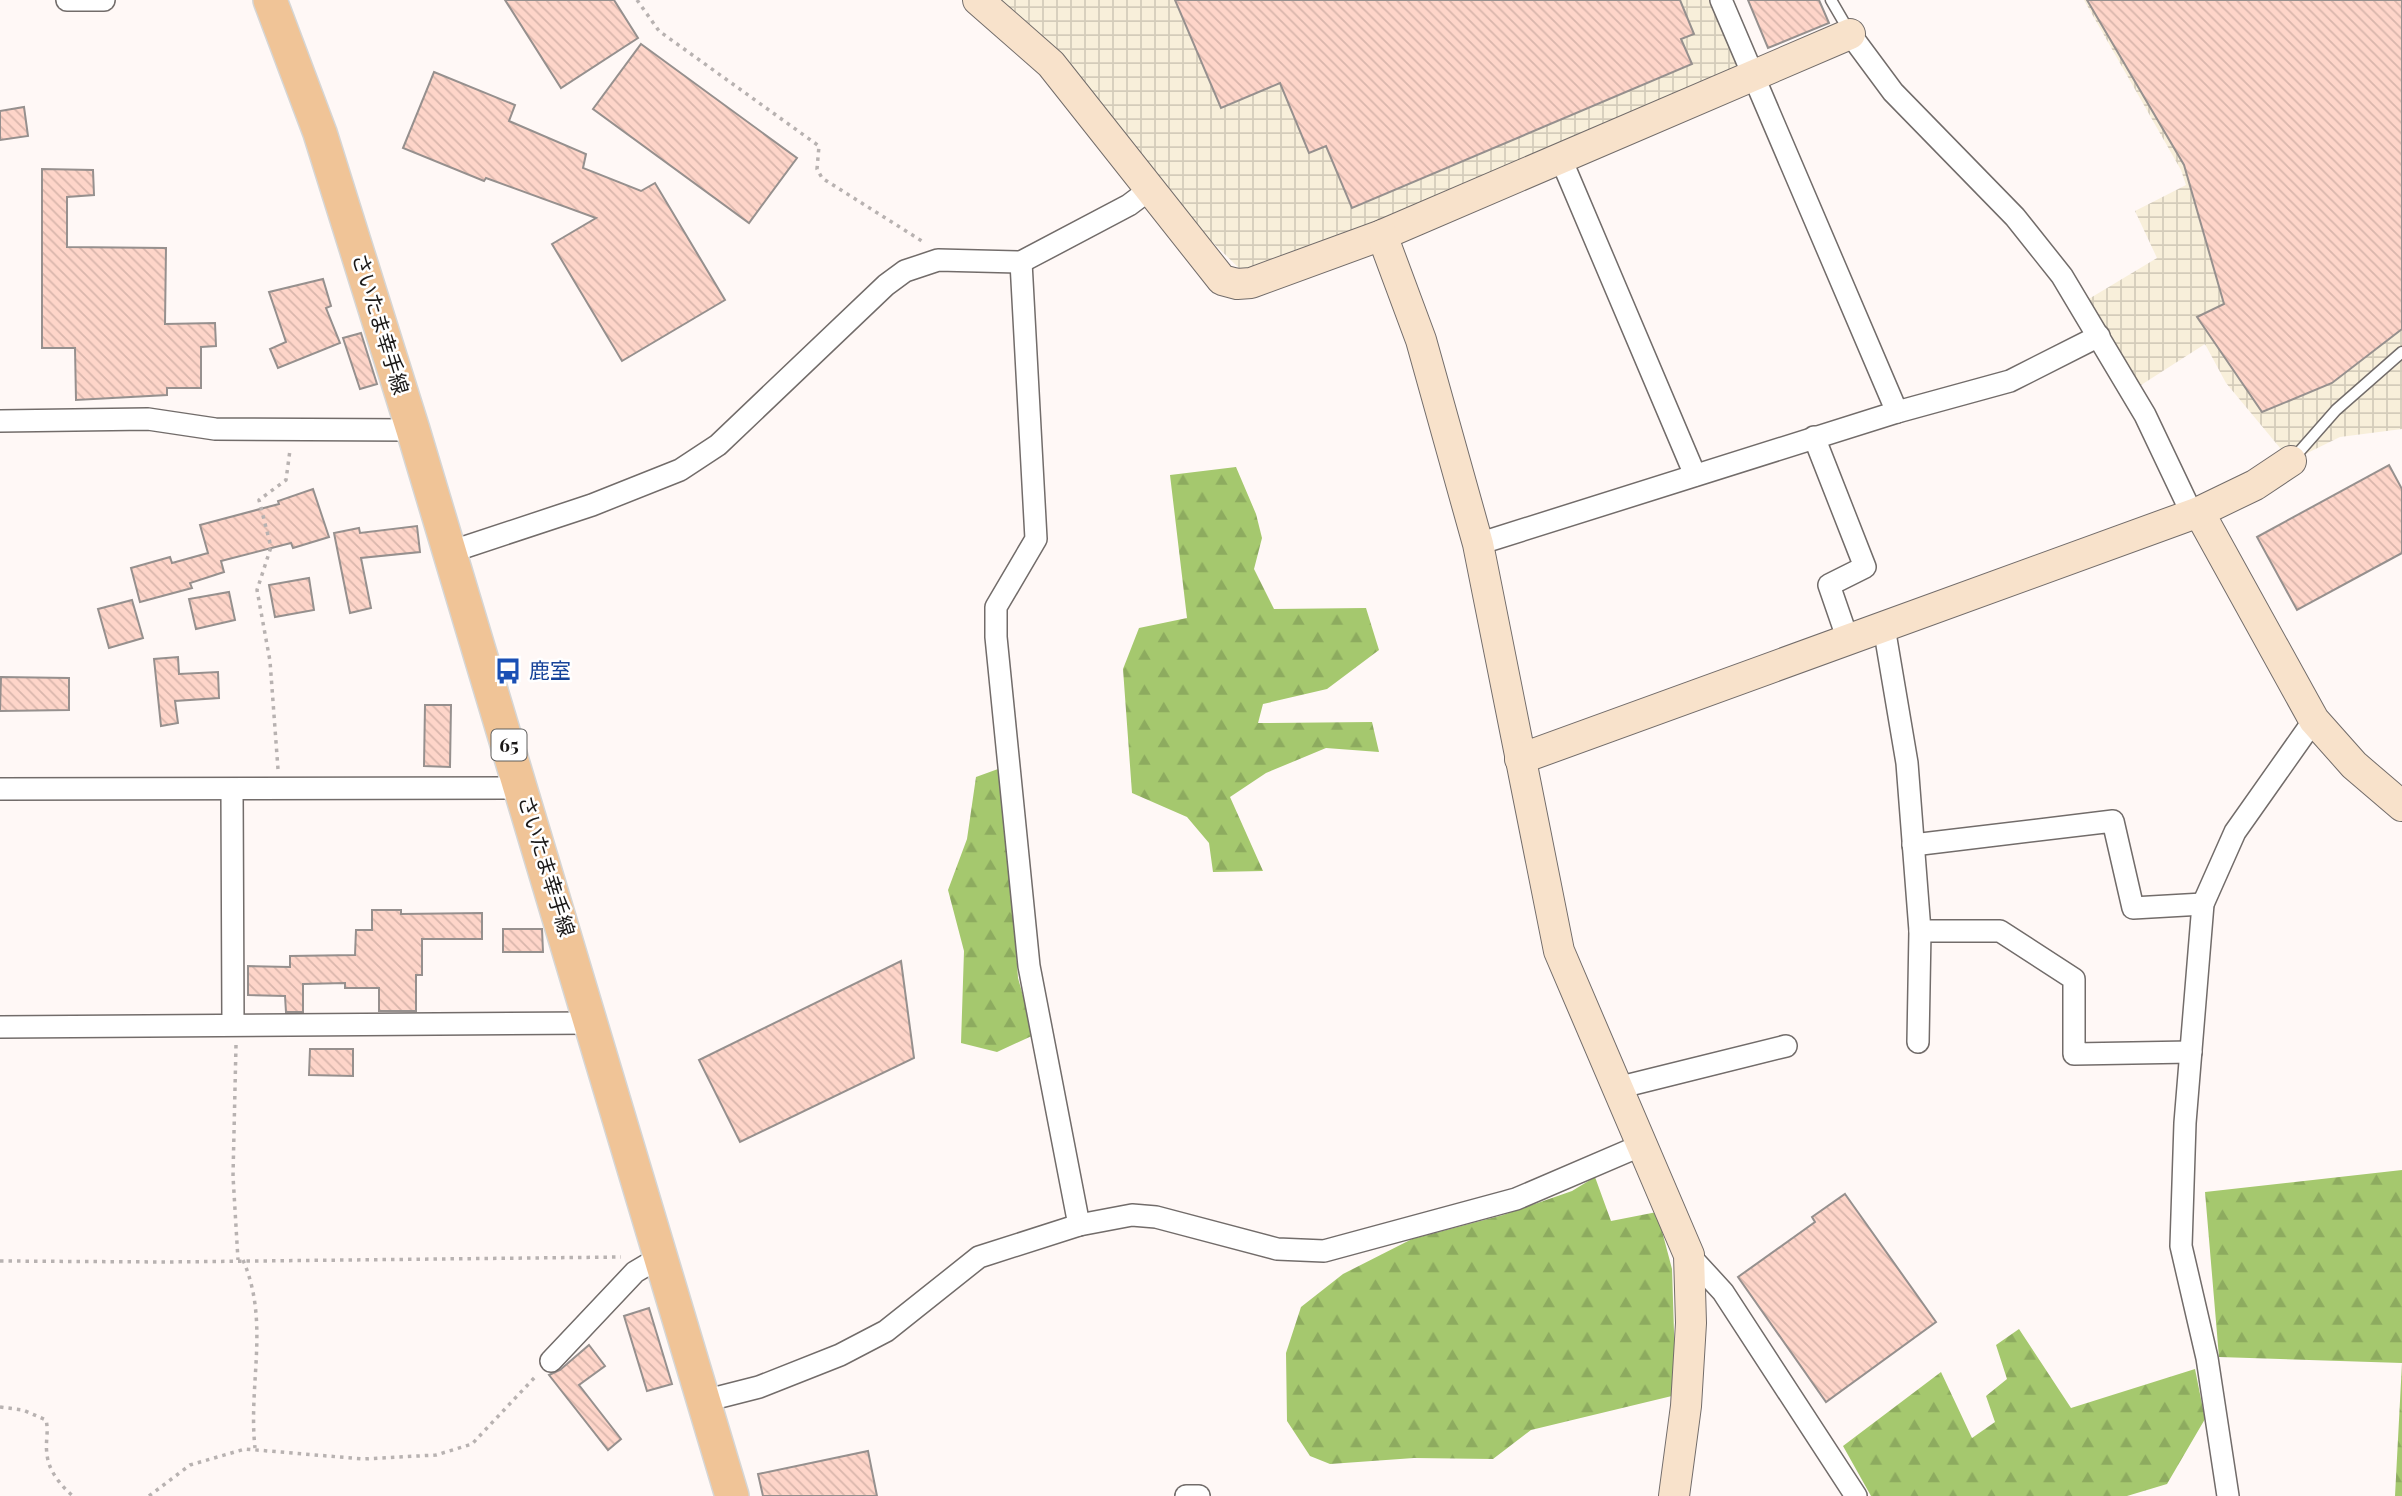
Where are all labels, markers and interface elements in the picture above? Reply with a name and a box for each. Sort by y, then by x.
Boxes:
street label: さいたま幸手線 [347,249,417,397]
place label: 鹿室 [529,655,571,683]
bus stop icon: 鹿室 [493,656,523,686]
road number: 65 [491,730,526,760]
street label: さいたま幸手線 [513,791,583,939]

